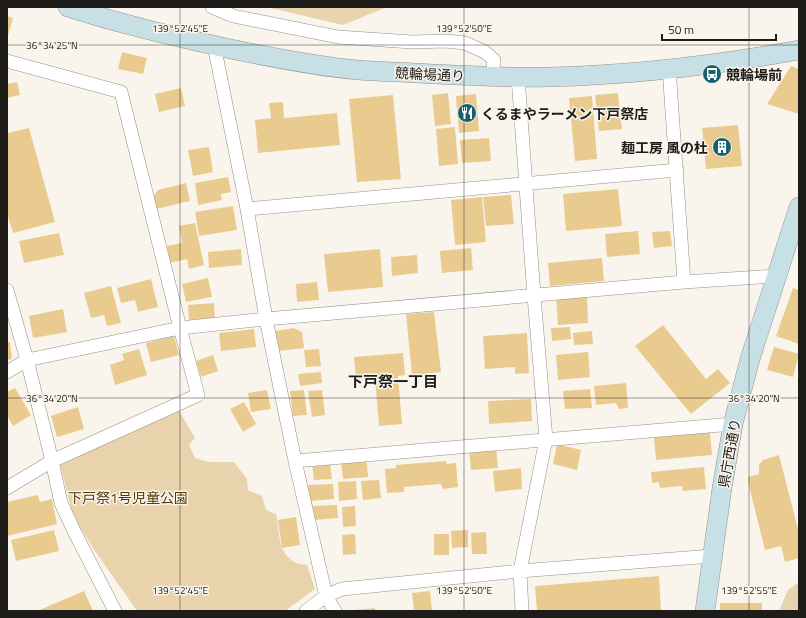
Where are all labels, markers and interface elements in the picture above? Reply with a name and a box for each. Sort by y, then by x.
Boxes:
scale bar [662,16,776,42]
text: 50 m [668,20,694,39]
text: 139°52'45"E [152,21,209,36]
text: 139°52'50"E [436,21,493,36]
text: 36°34'25"N [26,38,78,53]
street label: 競輪場通り [394,62,466,86]
bus stop icon: 競輪場前 [701,63,723,85]
place label: 競輪場前 [726,64,782,85]
restaurant icon: くるまやラーメン下戸祭店 [456,102,478,124]
place label: くるまやラーメン下戸祭店 [481,103,648,124]
building icon: 麺工房 風の杜 [711,136,733,158]
place label: 麺工房 風の杜 [621,137,708,158]
district label: 下戸祭一丁目 [348,370,438,393]
text: 36°34'20"N [26,391,78,406]
text: 36°34'20"N [728,391,780,406]
street label: 県庁西通り [713,417,745,489]
park label: 下戸祭1号児童公園 [68,487,188,508]
text: 139°52'45"E [152,583,209,598]
text: 139°52'50"E [436,583,493,598]
text: 139°52'55"E [721,583,778,598]

